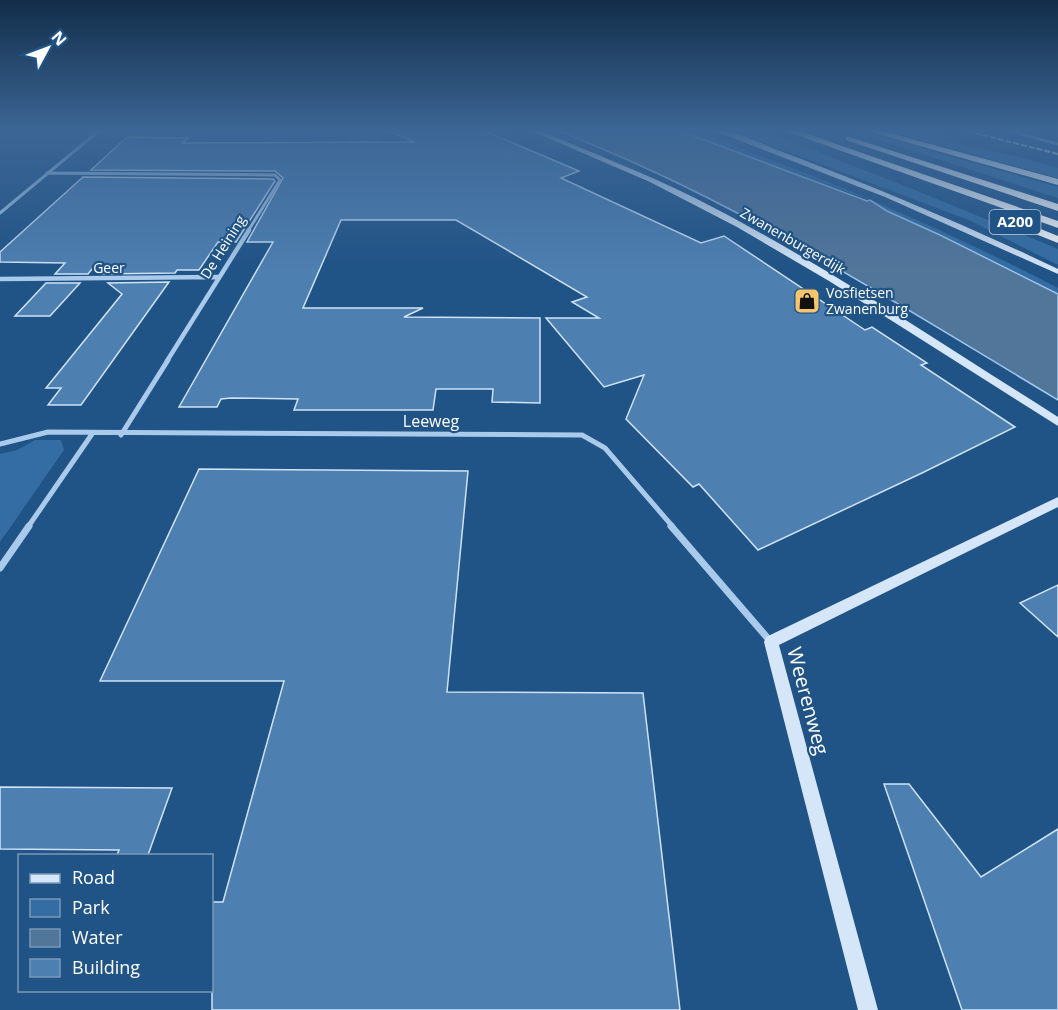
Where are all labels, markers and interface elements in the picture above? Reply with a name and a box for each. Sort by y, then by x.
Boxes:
north arrow [18,18,78,78]
text: N [47,26,72,50]
street label: Zwanenburgerdijk [737,203,850,279]
road number: A200 [990,210,1040,234]
street label: De Heining [196,211,250,282]
street label: Geer [93,258,125,277]
place label: Vosfietsen Zwanenburg [826,283,909,318]
shop icon: Vosfietsen Zwanenburg [792,286,822,316]
street label: Leeweg [403,410,460,432]
street label: Weerenweg [781,644,836,758]
legend [18,854,213,992]
text: Road [72,865,115,889]
text: Park [72,895,110,919]
text: Water [72,925,123,949]
text: Building [72,955,140,979]

